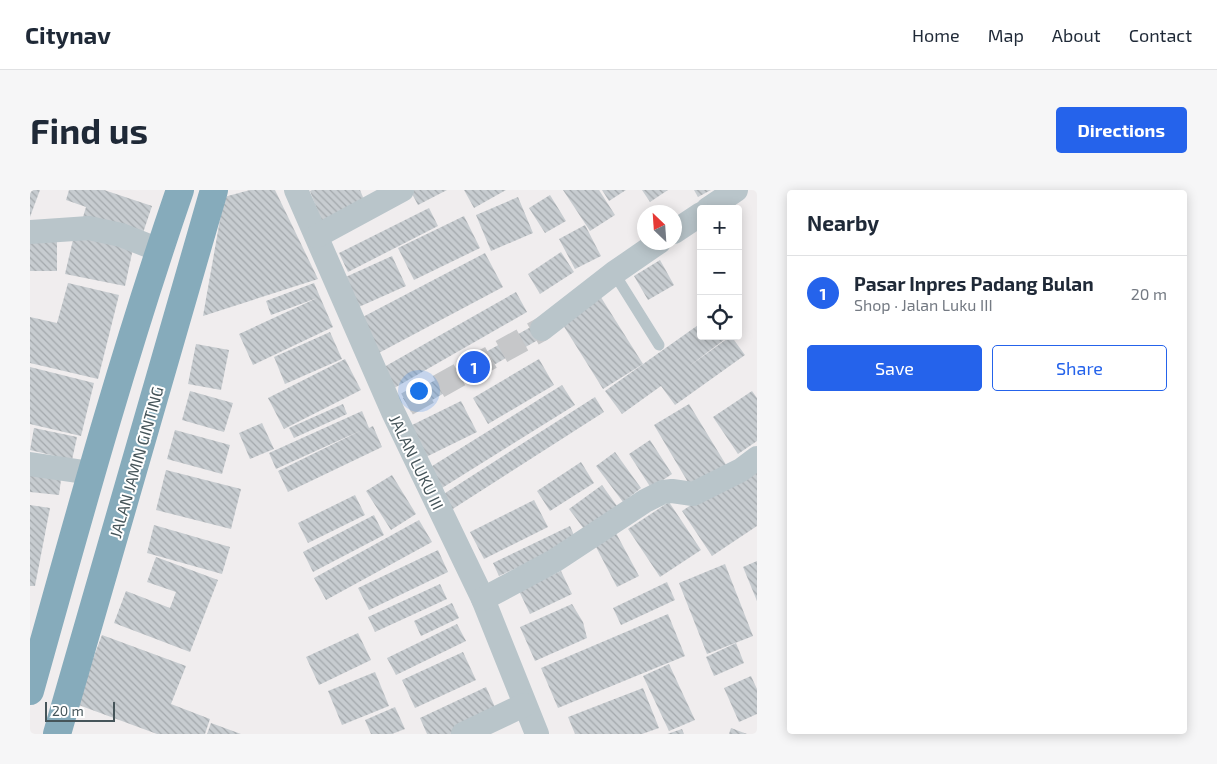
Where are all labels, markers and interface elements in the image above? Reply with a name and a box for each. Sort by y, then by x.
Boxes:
text: Citynav [25,20,111,49]
text: Home [912,24,960,46]
text: Map [988,24,1024,46]
text: About [1052,24,1101,46]
text: Contact [1129,24,1192,46]
button: Directions [1056,107,1187,153]
text: Find us [30,109,148,151]
north arrow [637,205,682,250]
map controls [697,205,742,340]
button: + [697,205,742,250]
text: Nearby [807,210,879,235]
button: − [697,250,742,295]
text: Pasar Inpres Padang Bulan [854,272,1094,295]
text: 1 [820,284,826,303]
text: 20 m [1131,284,1167,303]
button: locate [697,295,742,340]
text: Shop · Jalan Luku III [854,295,993,314]
button: Save [807,345,982,391]
button: Share [992,345,1167,391]
pin: 1 [458,348,490,386]
your location [406,378,432,404]
street label: JALAN JAMIN GINTING [105,384,167,540]
street label: JALAN LUKU III [386,411,448,513]
scale bar [45,699,115,722]
text: 20 m [52,702,84,719]

